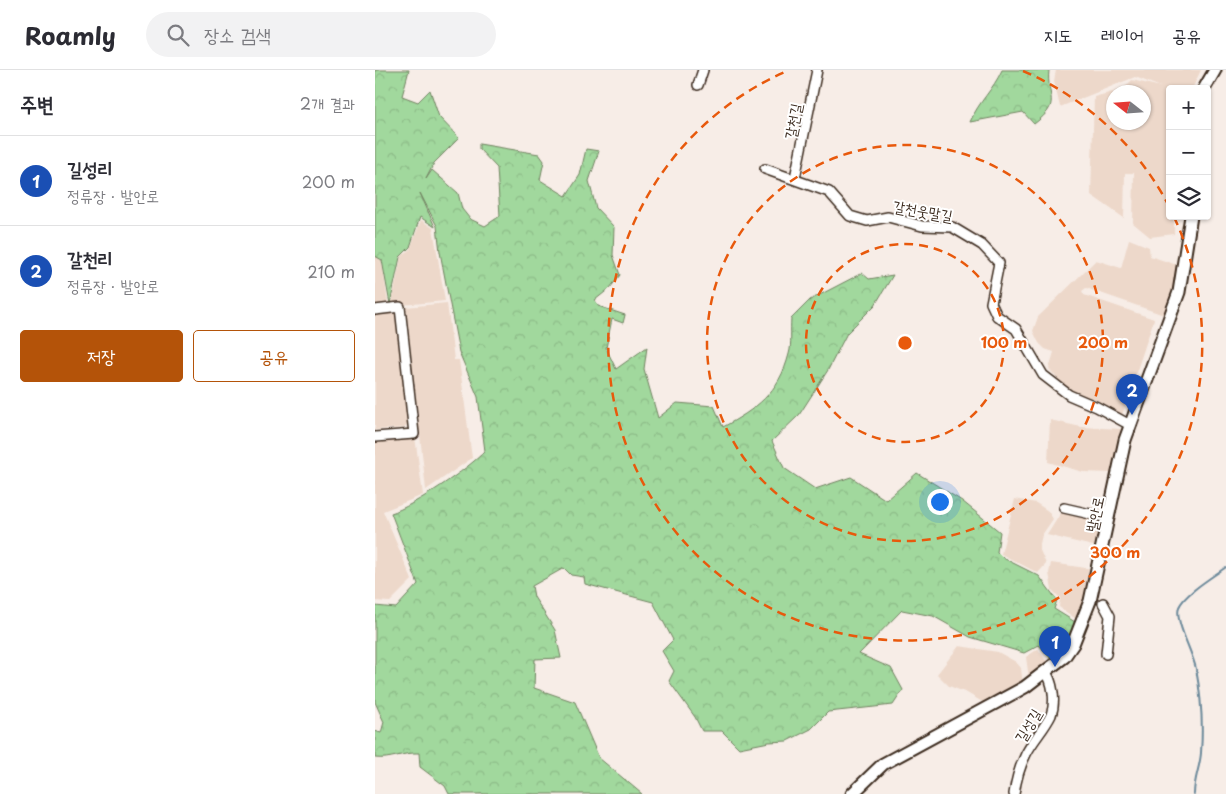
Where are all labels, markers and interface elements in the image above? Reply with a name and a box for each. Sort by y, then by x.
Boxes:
search box [146,12,496,57]
text: Roamly [25,17,116,53]
text: 장소 검색 [204,20,271,48]
icon: search [164,21,192,49]
text: 지도 [1044,21,1073,48]
text: 레이어 [1101,21,1144,48]
text: 공유 [1172,21,1201,48]
north arrow [1106,85,1151,130]
map controls [1166,85,1211,220]
button: + [1166,85,1211,130]
text: 주변 [20,87,54,119]
text: 2개 결과 [300,91,355,115]
street label: 갈천길 [777,101,807,141]
button: − [1166,130,1211,175]
text: 길성리 [67,154,113,182]
text: 1 [32,169,40,193]
text: 200 m [302,169,355,193]
button: layers [1166,175,1211,220]
text: 정류장 · 발안로 [67,183,159,207]
street label: 갈천웃말길 [891,193,955,227]
text: 갈천리 [67,244,113,272]
text: 2 [30,259,42,283]
text: 210 m [307,259,355,283]
text: 정류장 · 발안로 [67,273,159,297]
button: 저장 [20,330,183,382]
button: 공유 [193,330,355,382]
text: 100 m [981,330,1027,353]
text: 200 m [1078,330,1128,353]
centre of rings [896,334,914,352]
pin: 2 [1116,374,1148,415]
your location [927,489,953,515]
street label: 발안로 [1079,494,1109,534]
text: 300 m [1090,540,1140,563]
pin: 1 [1039,626,1071,667]
street label: 길성길 [1008,704,1046,746]

